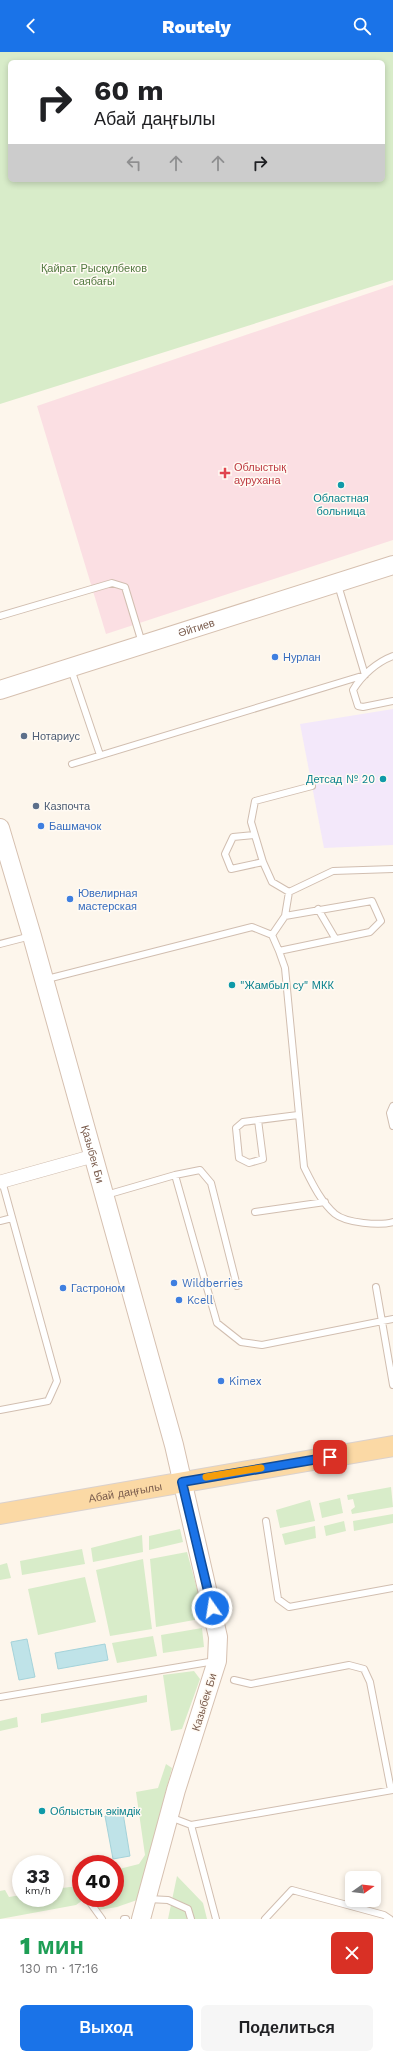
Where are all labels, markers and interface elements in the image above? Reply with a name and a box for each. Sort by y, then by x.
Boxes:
icon: back [20,15,42,37]
icon: search [351,15,373,37]
text: Routely [162,16,231,37]
text: 60 m [94,74,164,107]
icon: right [28,76,80,128]
text: Абай даңғылы [94,108,216,129]
icon: left [123,152,145,174]
icon: ahead [165,152,187,174]
icon: ahead [207,152,229,174]
icon: right [249,152,271,174]
park label: Қайрат Рысқұлбеков саябағы [41,262,147,288]
place label: Облыстық аурухана [234,461,286,487]
marker: Облыстық аурухана [219,467,231,479]
marker: Областная больница [336,480,346,490]
place label: Областная больница [313,492,369,518]
street label: Әйтиев [177,616,216,640]
place label: Нурлан [283,651,321,664]
marker: Нурлан [270,652,280,662]
place label: Нотариус [32,730,80,743]
marker: Нотариус [19,731,29,741]
place label: Детсад № 20 [306,773,375,786]
marker: Детсад № 20 [378,774,388,784]
place label: Казпочта [44,800,91,813]
marker: Казпочта [31,801,41,811]
place label: Башмачок [49,820,101,833]
marker: Башмачок [36,821,46,831]
place label: Ювелирная мастерская [78,887,137,913]
marker: Ювелирная мастерская [65,894,75,904]
place label: "Жамбыл су" МКК [240,979,334,992]
marker: "Жамбыл су" МКК [227,980,237,990]
street label: Қазыбек Би [78,1124,107,1185]
place label: Wildberries [182,1277,243,1290]
marker: Wildberries [169,1278,179,1288]
place label: Гастроном [71,1282,125,1295]
marker: Гастроном [58,1283,68,1293]
place label: Kcell [187,1294,214,1307]
marker: Kcell [174,1295,184,1305]
place label: Kimex [229,1375,262,1388]
marker: Kimex [216,1376,226,1386]
pin [313,1440,347,1474]
icon: arrive [319,1446,341,1468]
street label: Абай даңғылы [87,1480,163,1506]
position arrow [191,1587,233,1629]
street label: Казыбек Би [190,1672,219,1733]
place label: Облыстық әкімдік [50,1805,140,1818]
marker: Облыстық әкімдік [37,1806,47,1816]
speed limit sign: 40 [72,1855,124,1907]
text: 33 [26,1864,50,1888]
north arrow [345,1871,381,1907]
map controls [345,1871,381,1907]
text: km/h [25,1885,51,1896]
text: 1 мин [20,1932,84,1960]
button: close [331,1932,373,1974]
text: 130 m · 17:16 [20,1961,98,1976]
button: Выход [20,2005,193,2051]
button: Поделиться [201,2005,373,2051]

